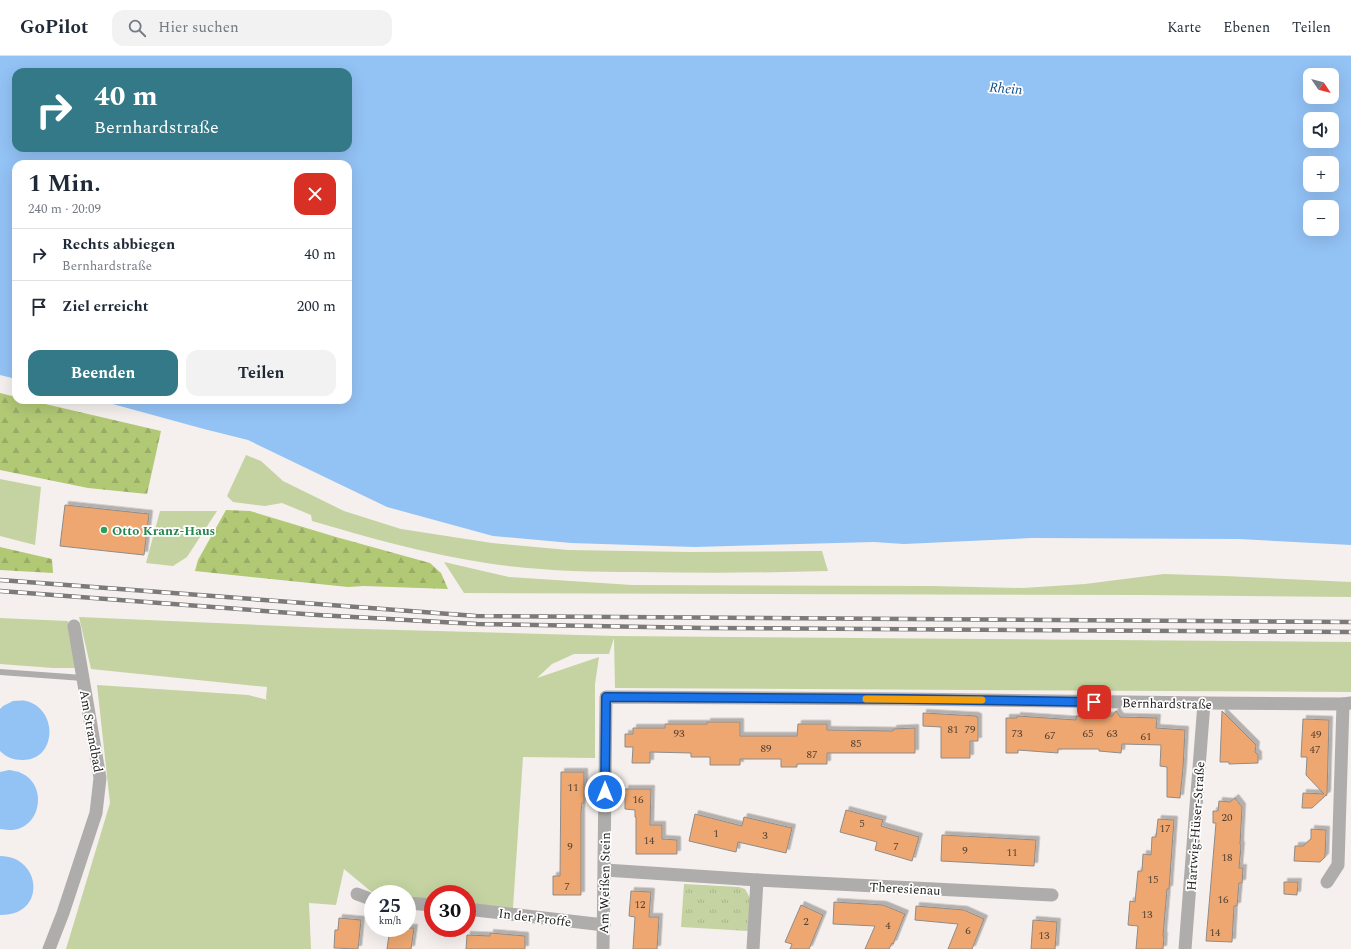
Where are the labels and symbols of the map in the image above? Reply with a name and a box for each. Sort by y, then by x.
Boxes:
north arrow [1303,68,1339,104]
water label: Rhein [988,77,1024,100]
place label: Otto Kranz-Haus [112,521,215,541]
marker: Otto Kranz-Haus [99,525,109,535]
pin [1077,685,1111,719]
street label: Am Strandbad [74,688,108,774]
street label: Bernhardstraße [1122,693,1212,715]
house number: 81 [948,721,959,738]
house number: 79 [965,721,976,738]
house number: 93 [674,725,685,742]
house number: 73 [1012,725,1023,742]
house number: 65 [1083,725,1094,742]
house number: 63 [1107,725,1118,742]
house number: 49 [1311,726,1322,743]
house number: 67 [1045,727,1056,744]
house number: 61 [1141,728,1152,745]
house number: 85 [851,735,862,752]
house number: 89 [761,740,772,757]
house number: 47 [1310,741,1321,758]
house number: 87 [807,746,818,763]
street label: Hartwig-Hüser-Straße [1182,761,1210,891]
position arrow [584,771,626,813]
house number: 11 [568,779,579,796]
house number: 16 [633,791,644,808]
house number: 20 [1222,809,1233,826]
house number: 5 [859,815,865,832]
house number: 17 [1160,820,1171,837]
house number: 1 [713,825,719,842]
house number: 3 [762,827,768,844]
street label: Am Weißen Stein [594,832,616,934]
house number: 14 [644,832,655,849]
house number: 9 [567,838,573,855]
house number: 7 [893,838,899,855]
house number: 9 [962,842,968,859]
house number: 11 [1007,844,1018,861]
house number: 18 [1222,849,1233,866]
house number: 15 [1148,871,1159,888]
street label: Theresienau [869,877,941,901]
house number: 7 [564,878,570,895]
speed limit sign: 30 [424,885,476,937]
house number: 16 [1218,891,1229,908]
house number: 12 [635,896,646,913]
street label: In der Proffe [497,904,573,932]
house number: 13 [1142,906,1153,923]
house number: 2 [803,913,809,930]
house number: 4 [885,917,891,934]
house number: 6 [965,922,971,939]
house number: 14 [1210,924,1221,941]
house number: 13 [1039,927,1050,944]

